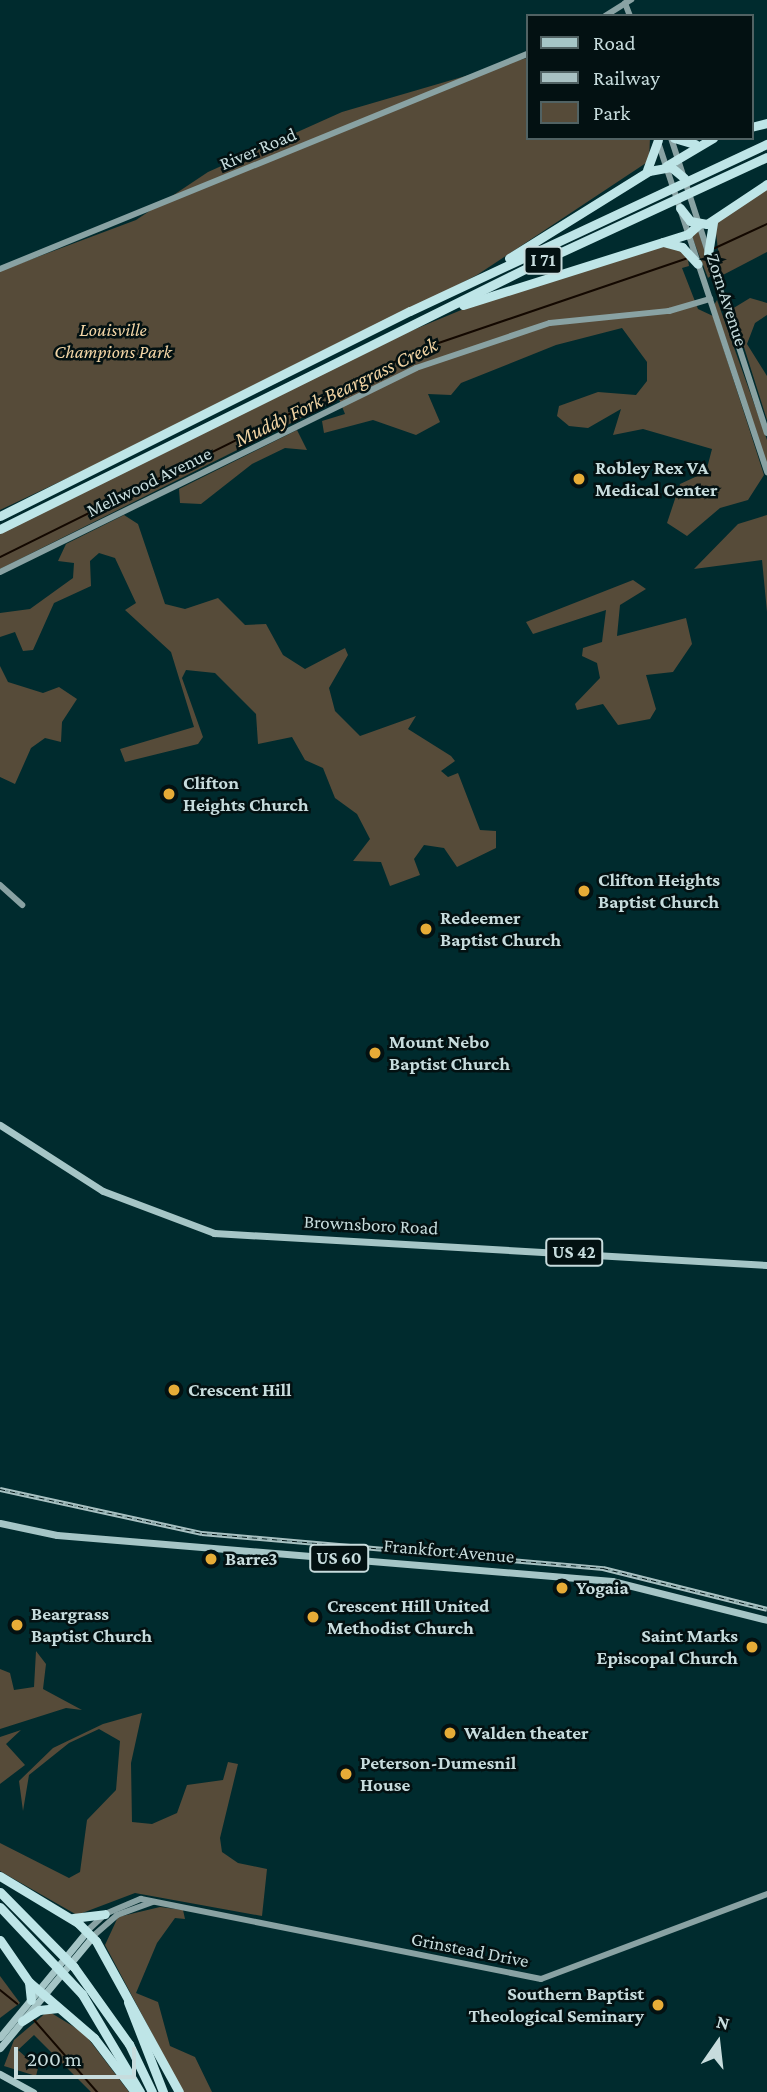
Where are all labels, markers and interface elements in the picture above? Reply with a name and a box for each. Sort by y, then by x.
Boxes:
legend [526,14,753,140]
text: Road [593,31,636,55]
text: Railway [593,66,660,90]
text: Park [593,101,630,125]
street label: River Road [216,123,300,175]
road number: I 71 [522,246,564,274]
street label: Zorn Avenue [701,251,753,349]
park label: Louisville Champions Park [54,319,172,363]
water label: Muddy Fork Beargrass Creek [230,332,442,452]
street label: Mellwood Avenue [83,442,215,522]
place label: Robley Rex VA Medical Center [595,457,717,501]
marker: Robley Rex VA Medical Center [569,469,589,489]
place label: Clifton Heights Church [183,772,309,816]
marker: Clifton Heights Church [161,786,177,802]
place label: Clifton Heights Baptist Church [598,869,720,913]
marker: Clifton Heights Baptist Church [576,883,592,899]
place label: Redeemer Baptist Church [440,907,561,951]
marker: Redeemer Baptist Church [418,921,434,937]
place label: Mount Nebo Baptist Church [389,1031,510,1075]
marker: Mount Nebo Baptist Church [367,1045,383,1061]
street label: Brownsboro Road [303,1210,439,1240]
road number: US 42 [544,1238,604,1266]
place label: Crescent Hill [188,1379,291,1401]
marker: Crescent Hill [166,1382,182,1398]
street label: Frankfort Avenue [383,1534,515,1568]
road number: US 60 [308,1544,370,1573]
place label: Barre3 [225,1548,278,1570]
marker: Barre3 [203,1551,219,1567]
place label: Yogaia [576,1577,629,1599]
marker: Yogaia [554,1580,570,1596]
place label: Crescent Hill United Methodist Church [327,1595,489,1639]
place label: Beargrass Baptist Church [31,1603,152,1647]
marker: Crescent Hill United Methodist Church [305,1609,321,1625]
marker: Beargrass Baptist Church [9,1617,25,1633]
place label: Saint Marks Episcopal Church [597,1625,738,1669]
marker: Saint Marks Episcopal Church [744,1639,760,1655]
place label: Walden theater [464,1722,589,1744]
marker: Walden theater [442,1725,458,1741]
place label: Peterson-Dumesnil House [360,1752,516,1796]
marker: Peterson-Dumesnil House [338,1766,354,1782]
street label: Grinstead Drive [409,1927,531,1973]
place label: Southern Baptist Theological Seminary [468,1983,644,2027]
marker: Southern Baptist Theological Seminary [650,1997,666,2013]
north arrow [683,2008,753,2078]
text: N [714,2010,732,2034]
scale bar [18,2032,140,2076]
text: 200 m [27,2047,82,2071]

